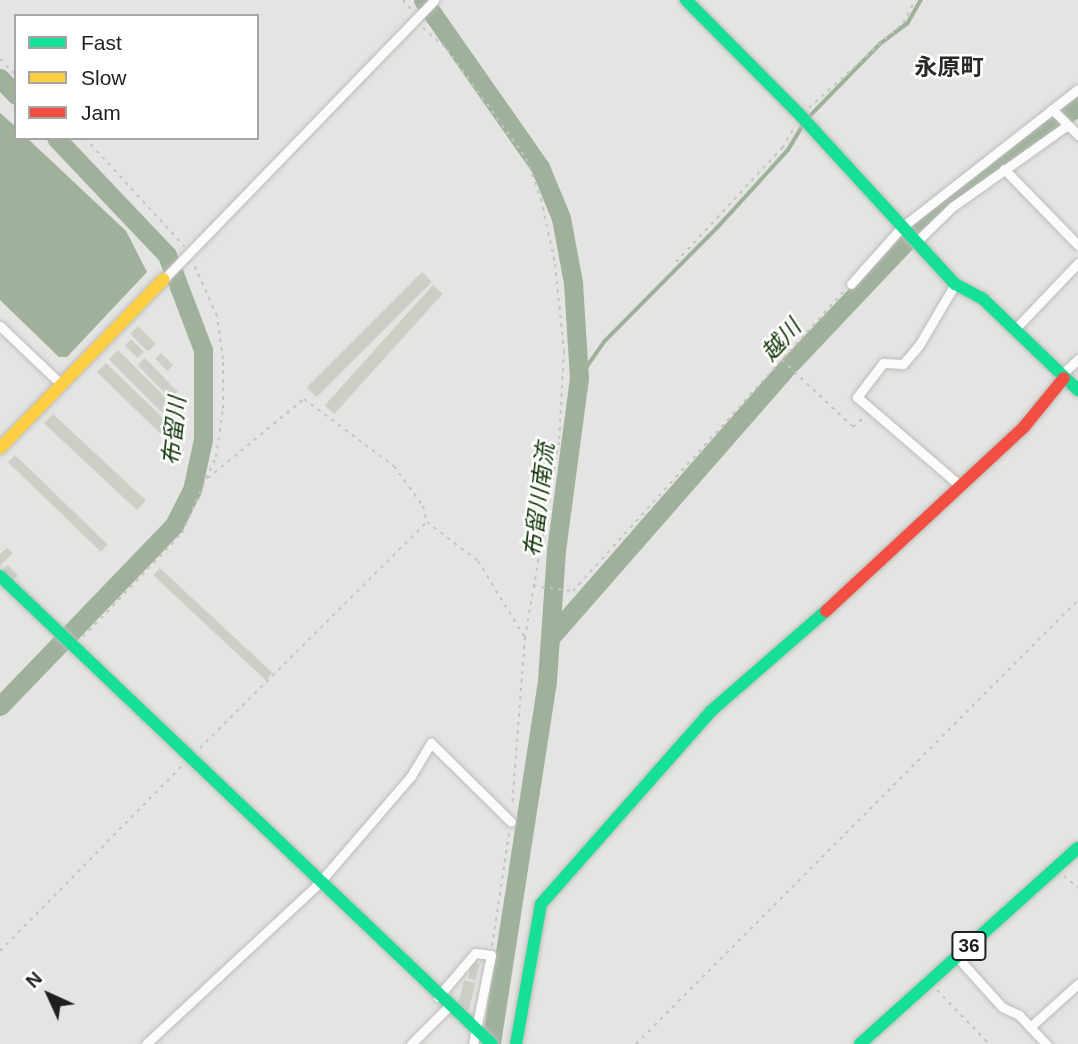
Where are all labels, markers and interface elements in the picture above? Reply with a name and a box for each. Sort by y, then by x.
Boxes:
legend [14,14,259,140]
text: Fast [81,31,122,54]
district label: 永原町 [915,53,983,81]
text: Slow [81,66,127,89]
text: Jam [81,101,121,124]
water label: 越川 [755,314,807,366]
water label: 布留川 [157,395,191,467]
water label: 布留川南流 [518,441,560,559]
road number: 36 [950,930,988,962]
north arrow [14,960,84,1030]
text: N [22,968,46,992]

